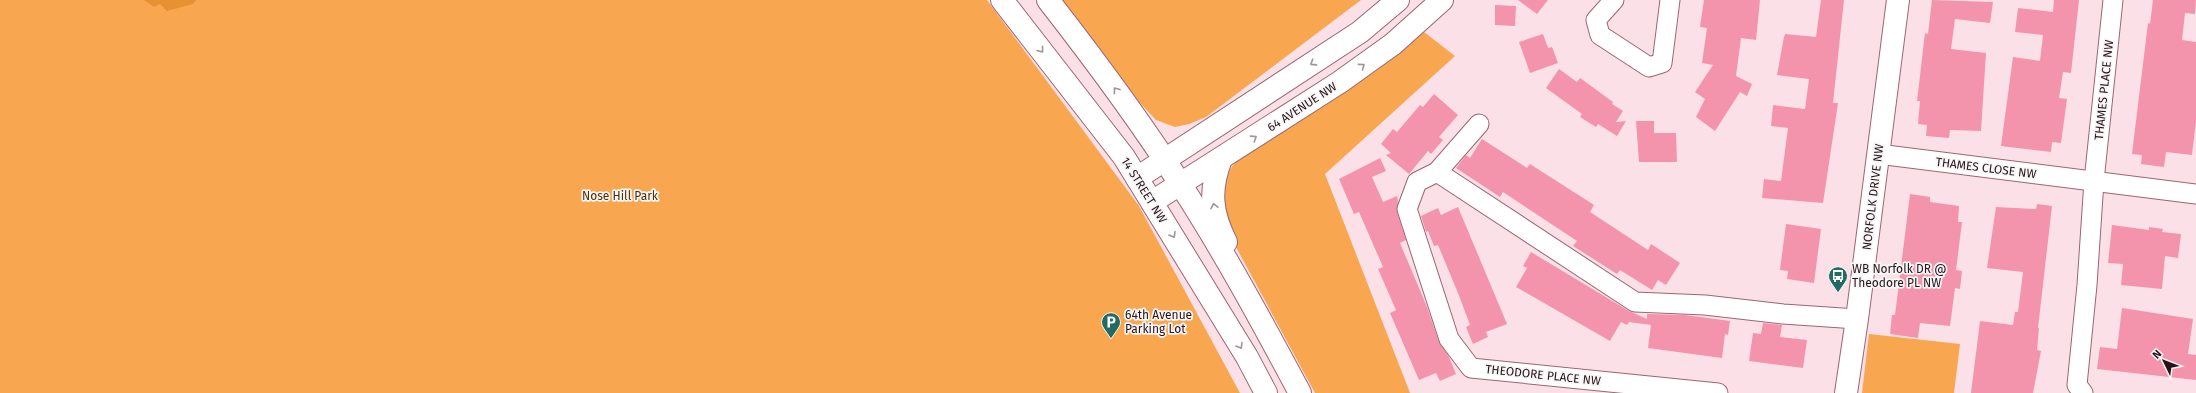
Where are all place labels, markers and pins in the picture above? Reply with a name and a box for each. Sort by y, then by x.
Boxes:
place label: WB Norfolk DR @ Theodore PL NW [1852,262,1946,290]
bus stop icon: WB Norfolk DR @ Theodore PL NW [1827,265,1849,293]
place label: 64th Avenue Parking Lot [1125,308,1192,336]
parking icon: 64th Avenue Parking Lot [1100,311,1122,339]

